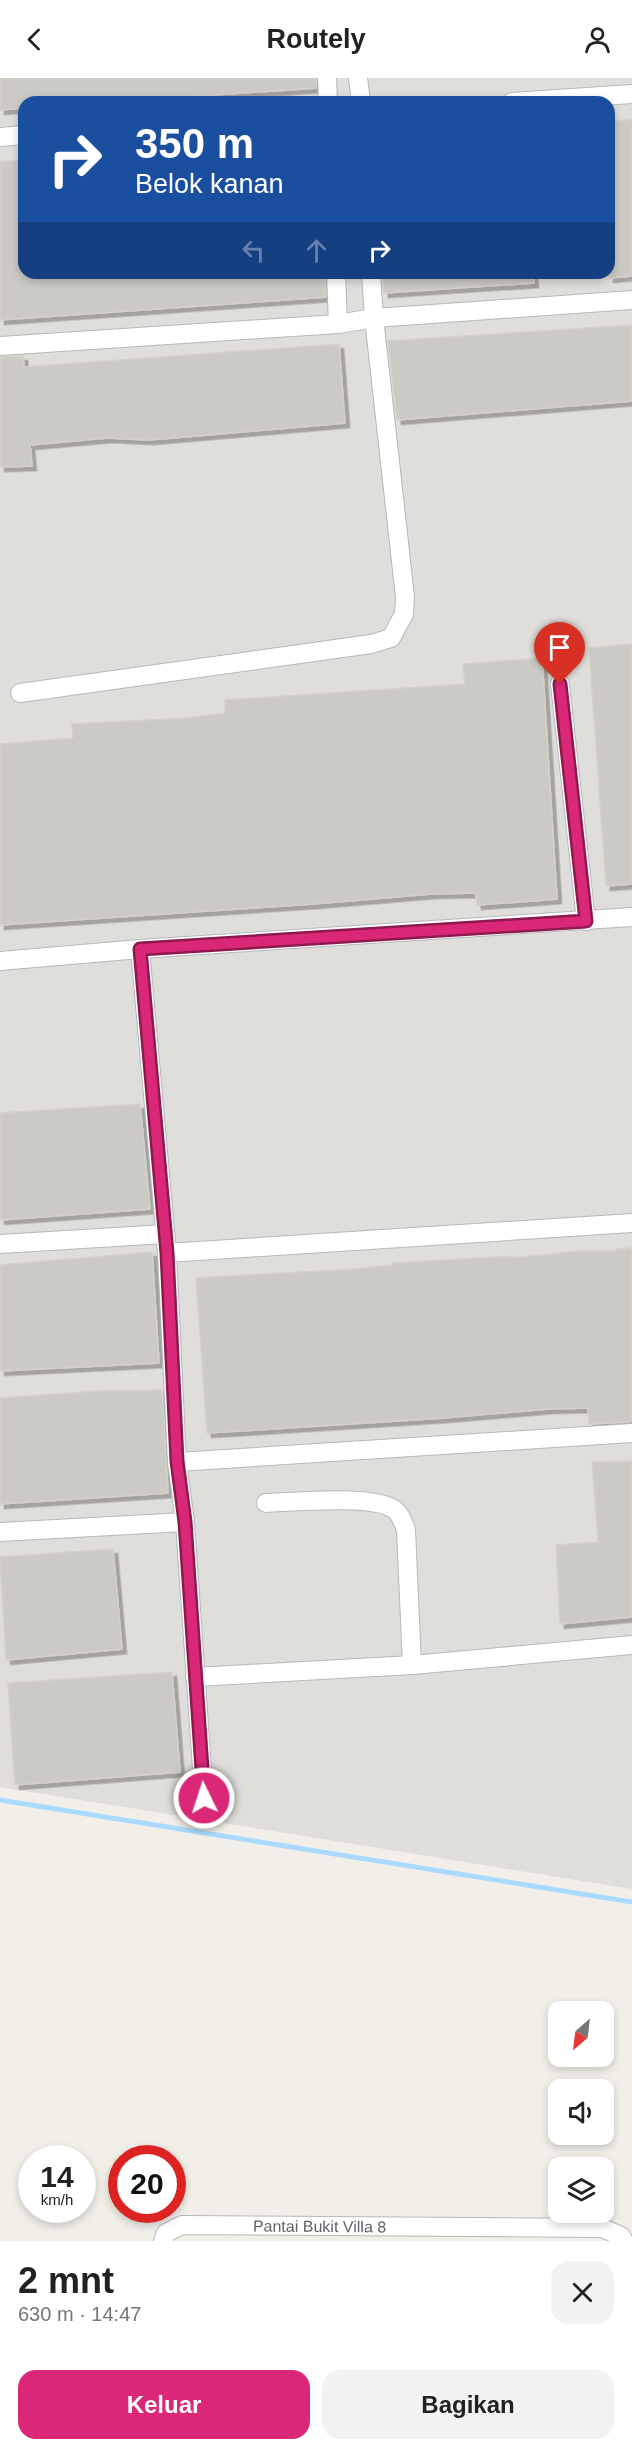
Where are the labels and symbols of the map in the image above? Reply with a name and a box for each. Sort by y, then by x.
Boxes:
pin [534,622,585,684]
position arrow [172,1766,236,1830]
north arrow [548,2001,614,2067]
speed limit sign: 20 [108,2145,186,2223]
street label: Pantai Bukit Villa 8 [253,2217,386,2235]

